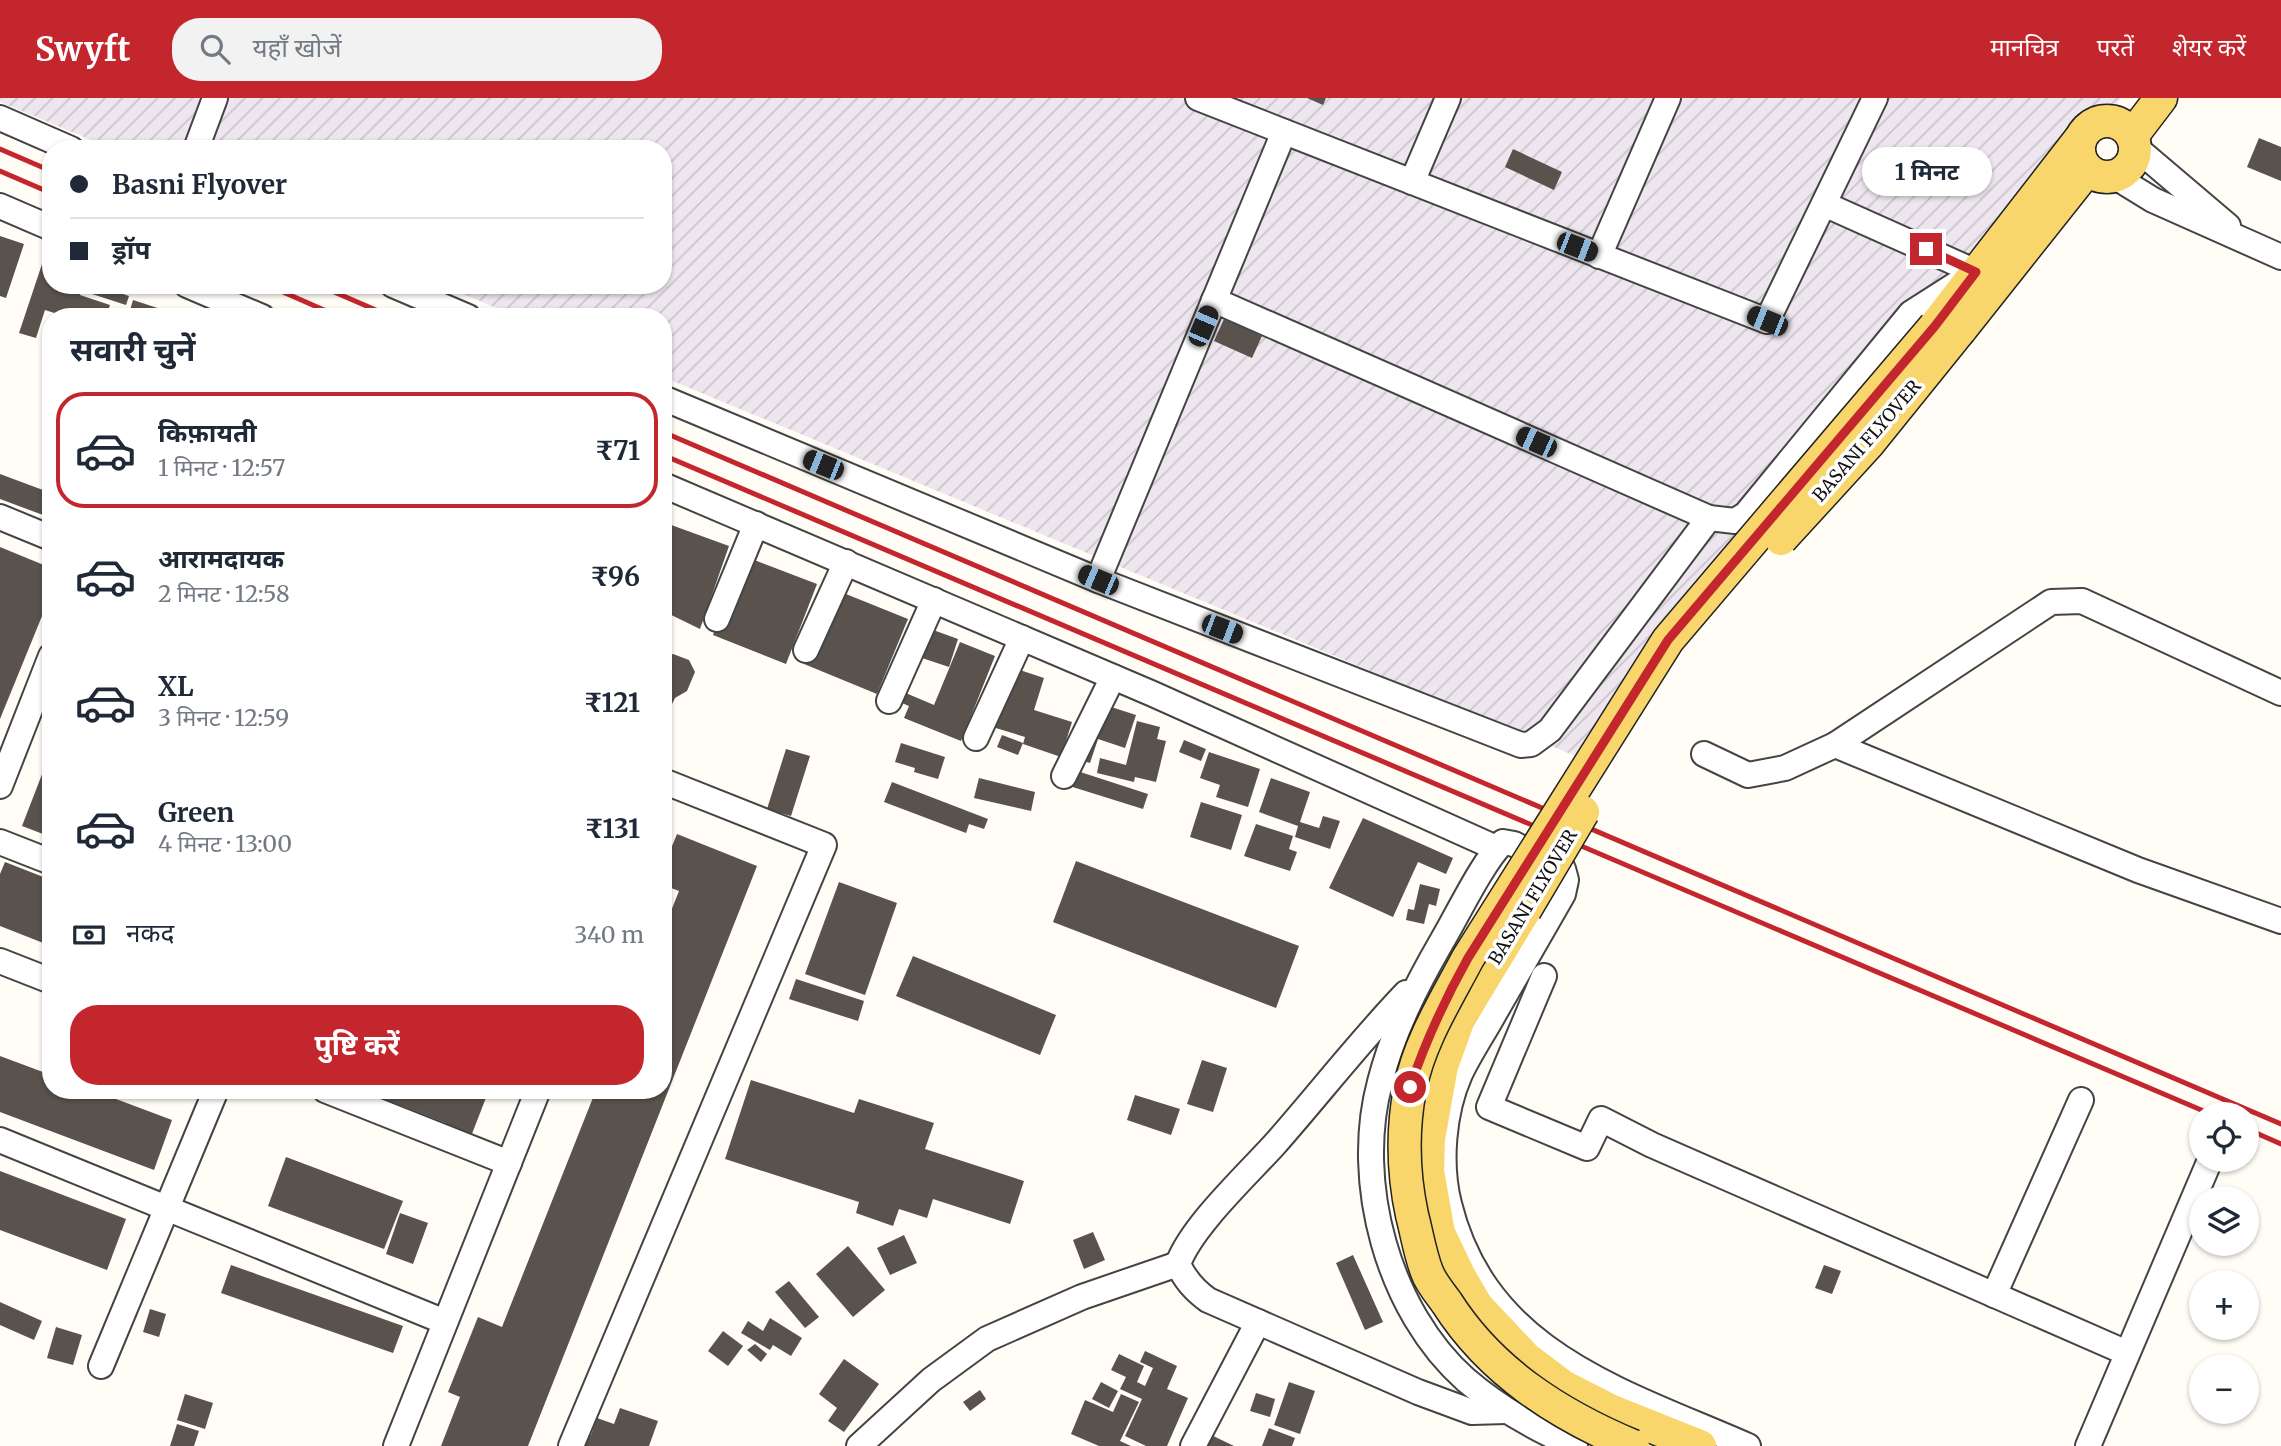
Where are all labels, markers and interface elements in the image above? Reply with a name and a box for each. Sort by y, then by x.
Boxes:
search box [172,18,662,81]
text: Swyft [35,29,130,70]
icon: search [196,30,234,68]
text: यहाँ खोजें [252,31,342,64]
text: मानचित्र [1990,32,2059,63]
text: परतें [2097,32,2134,63]
text: शेयर करें [2172,32,2246,63]
callout: 1 मिनट [1861,148,1991,197]
text: 1 मिनट [1895,157,1959,186]
text: Basni Flyover [112,168,287,201]
car [1554,230,1601,264]
text: ड्रॉप [112,233,150,266]
route end [1910,233,1942,265]
car [1186,303,1221,349]
car [1744,303,1791,339]
text: सवारी चुनें [70,330,195,370]
street label: BASANI FLYOVER [1807,375,1926,506]
text: किफ़ायती [158,416,257,449]
icon: car [74,419,137,482]
car [1513,424,1560,460]
text: ₹71 [595,434,640,467]
car [800,447,847,483]
text: 1 मिनट · 12:57 [158,453,285,482]
text: आरामदायक [158,542,284,575]
icon: car [74,545,137,608]
text: ₹96 [590,560,640,593]
car [1075,562,1122,598]
text: 2 मिनट · 12:58 [158,579,290,608]
car [1199,612,1246,646]
text: XL [158,670,194,703]
icon: car [74,671,137,734]
text: ₹121 [584,686,640,719]
text: 3 मिनट · 12:59 [158,703,289,732]
text: Green [158,796,234,829]
icon: car [74,797,137,860]
text: ₹131 [585,812,640,845]
street label: BASANI FLYOVER [1483,825,1582,969]
text: 4 मिनट · 13:00 [158,829,292,858]
icon: cash [70,916,108,954]
text: नकद [126,916,174,949]
text: 340 m [574,920,644,949]
button: पुष्टि करें [70,1005,644,1085]
route start [1394,1071,1426,1103]
map controls [2189,1102,2259,1424]
button: locate [2189,1102,2259,1172]
button: layers [2189,1186,2259,1256]
button: + [2189,1270,2259,1340]
button: − [2189,1354,2259,1424]

